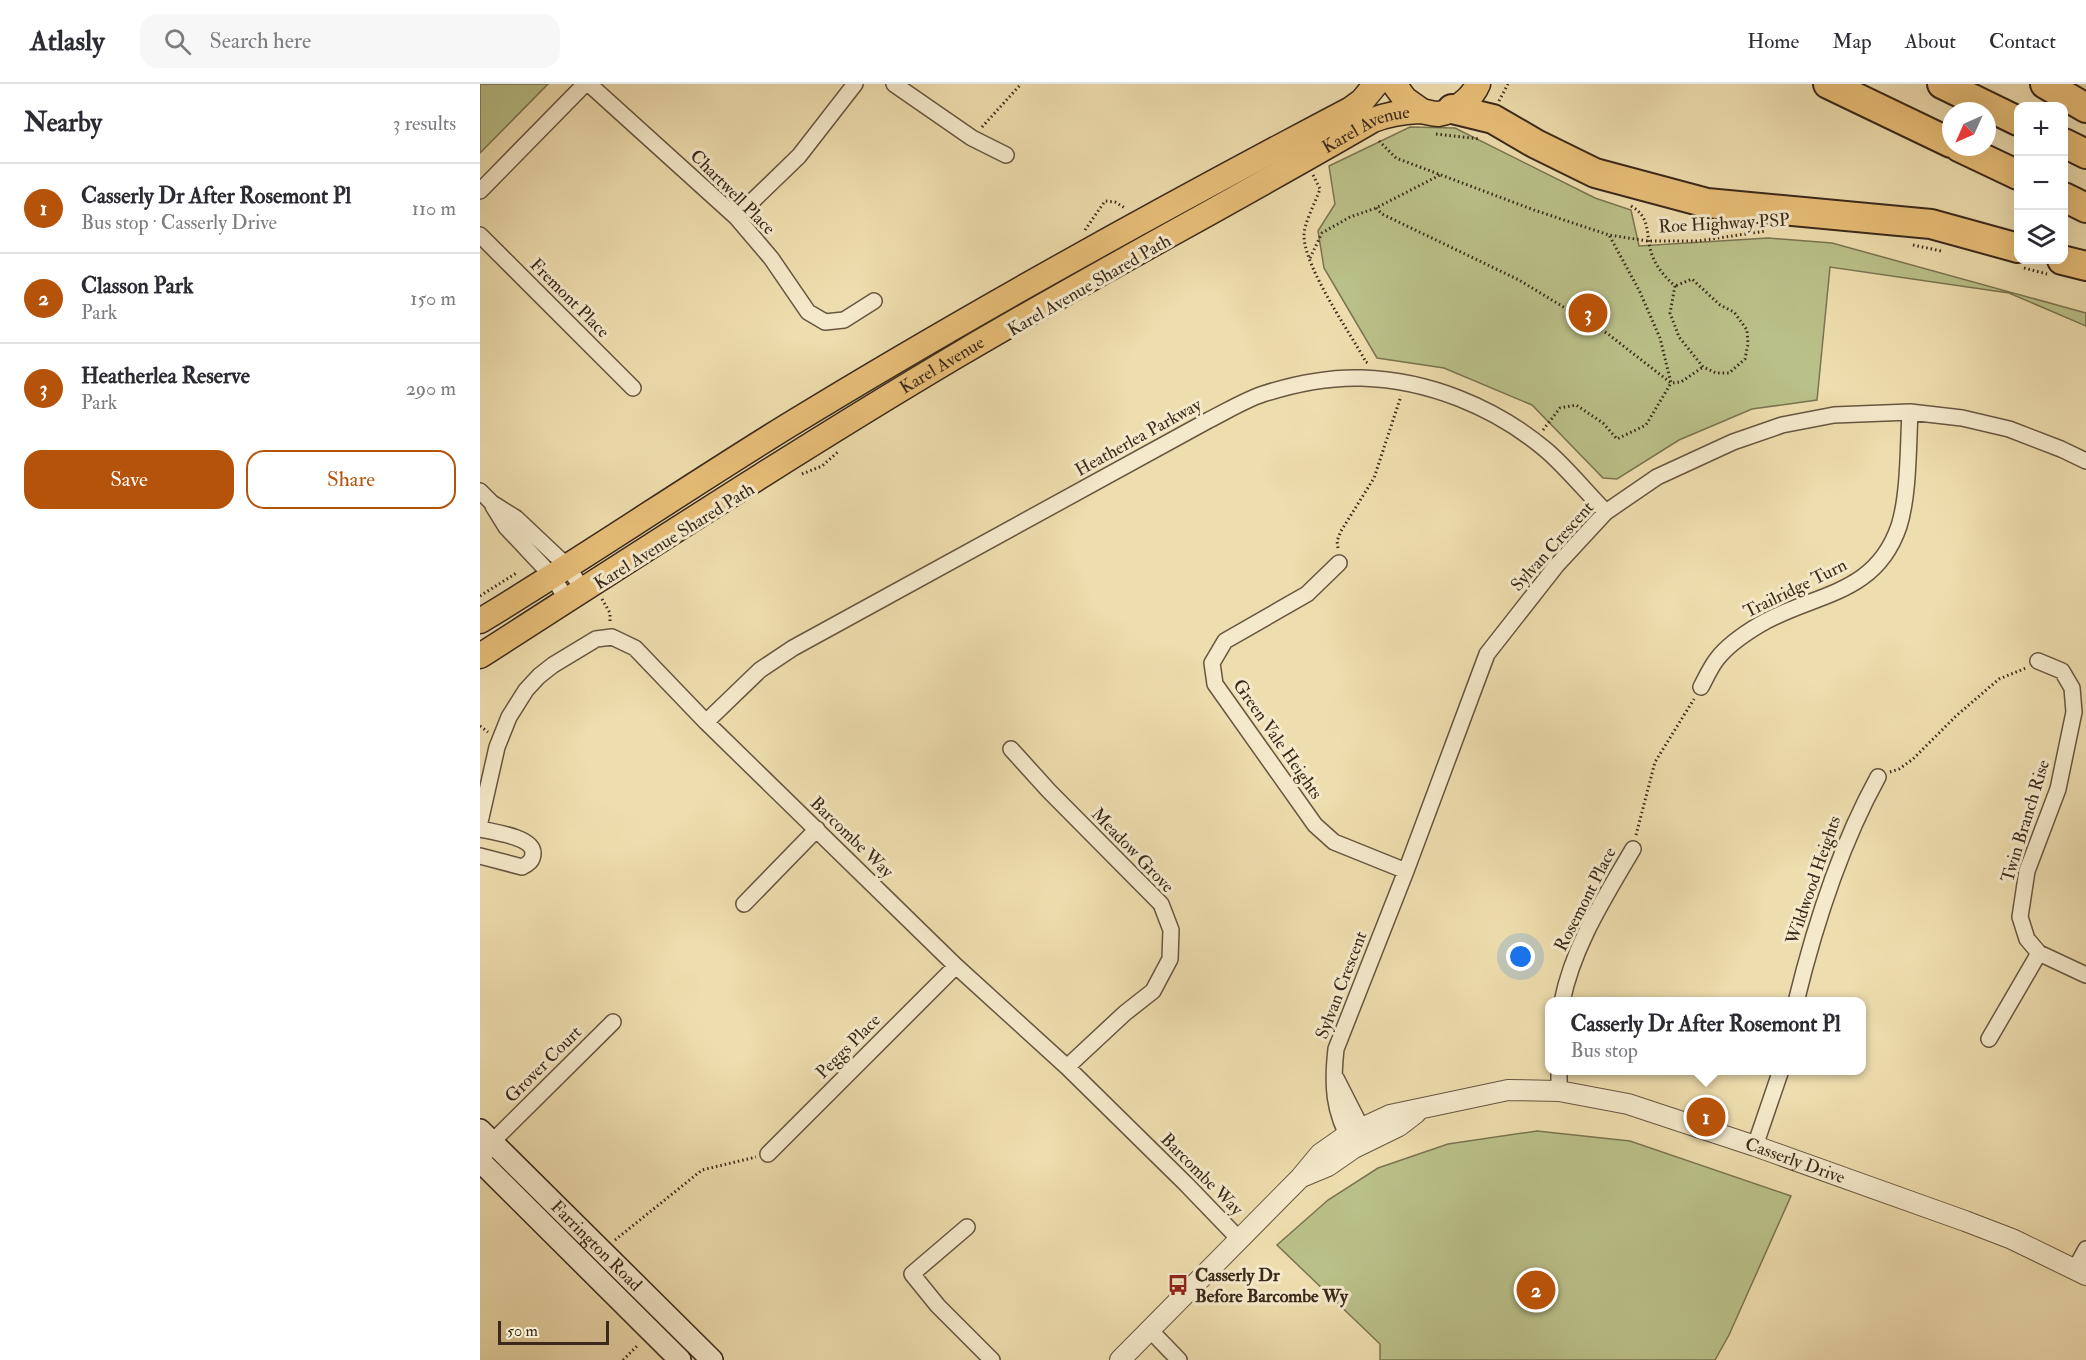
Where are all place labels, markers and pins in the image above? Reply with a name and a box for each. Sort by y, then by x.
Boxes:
pin: 3 [1568,290,1608,336]
pin: 1 [1686,1094,1726,1140]
place label: Casserly Dr Before Barcombe Wy [1195,1264,1349,1308]
pin: 2 [1516,1268,1556,1312]
bus stop icon: Casserly Dr Before Barcombe Wy [1166,1273,1190,1297]

